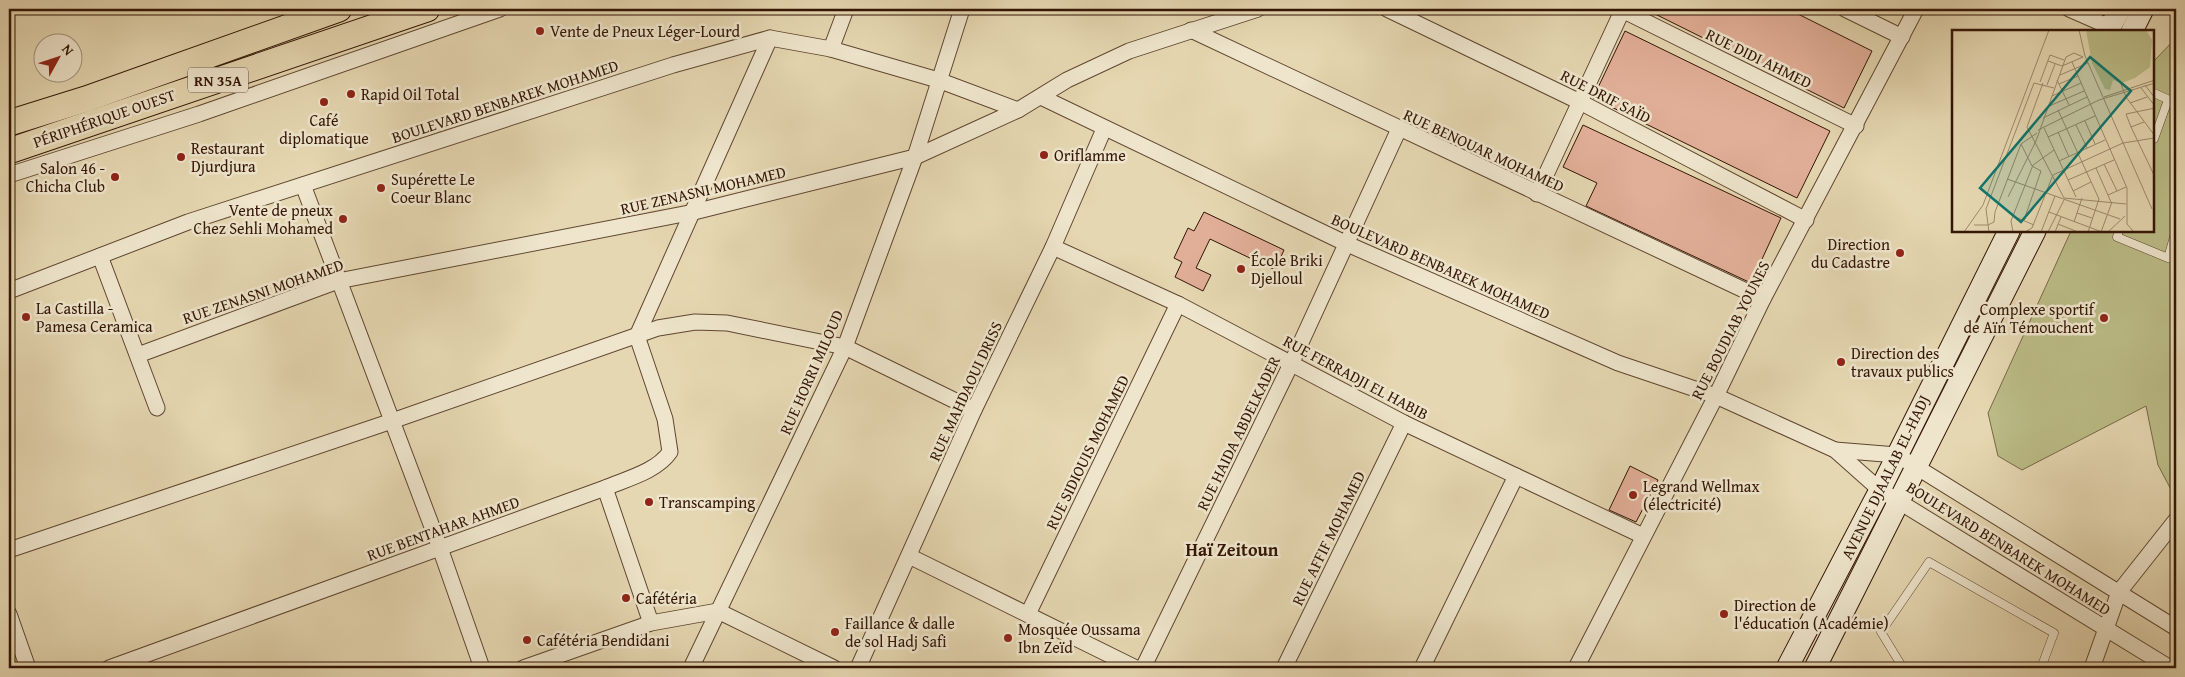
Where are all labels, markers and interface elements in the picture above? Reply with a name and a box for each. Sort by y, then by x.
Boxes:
place label: Vente de Pneux Léger-Lourd [550,19,741,43]
street label: RUE DIDI AHMED [1702,22,1816,94]
marker: Vente de Pneux Léger-Lourd [534,25,546,37]
inset map [1952,30,2155,232]
north arrow [32,32,82,82]
text: N [57,40,79,60]
street label: BOULEVARD BENBAREK MOHAMED [389,53,622,149]
street label: RUE DRIF SAÏD [1557,63,1656,129]
road number: RN 35A [188,68,248,92]
street label: PÉRIPHÉRIQUE OUEST [30,82,179,154]
place label: Rapid Oil Total [361,82,460,106]
marker: Rapid Oil Total [345,88,357,100]
marker: Café diplomatique [318,96,330,108]
street label: RUE BENOUAR MOHAMED [1400,102,1569,198]
place label: Café diplomatique [279,108,369,150]
place label: Restaurant Djurdjura [191,136,265,178]
place label: Oriflamme [1054,143,1126,167]
marker: Oriflamme [1038,149,1050,161]
marker: Restaurant Djurdjura [175,151,187,163]
place label: Salon 46 - Chicha Club [26,156,106,198]
street label: RUE ZENASNI MOHAMED [618,159,788,221]
place label: Supérette Le Coeur Blanc [391,167,475,209]
marker: Salon 46 - Chicha Club [109,171,121,183]
marker: Supérette Le Coeur Blanc [375,182,387,194]
place label: Vente de pneux Chez Sehli Mohamed [194,198,334,240]
street label: BOULEVARD BENBAREK MOHAMED [1328,207,1554,325]
marker: Vente de pneux Chez Sehli Mohamed [337,213,349,225]
place label: Direction du Cadastre [1811,232,1890,274]
marker: Direction du Cadastre [1894,247,1906,259]
place label: École Briki Djelloul [1251,248,1323,290]
street label: RUE ZENASNI MOHAMED [179,252,347,330]
street label: RUE BOUDIAB YOUNES [1685,256,1776,404]
marker: École Briki Djelloul [1235,263,1247,275]
place label: La Castilla - Pamesa Ceramica [36,296,153,338]
place label: Complexe sportif de Aïn Témouchent [1963,297,2096,339]
street label: RUE HORRI MILOUD [773,305,849,438]
marker: La Castilla - Pamesa Ceramica [20,311,32,323]
marker: Complexe sportif de Aïn Témouchent [2098,312,2110,324]
street label: RUE MAHDAOUI DRISS [922,317,1008,465]
street label: RUE FERRADJI EL HABIB [1279,329,1433,425]
place label: Direction des travaux publics [1851,341,1954,383]
street label: RUE HAIDA ABDELKADER [1190,351,1286,515]
marker: Direction des travaux publics [1835,356,1847,368]
street label: RUE SIDIOUIS MOHAMED [1039,370,1135,533]
street label: AVENUE DJAALAB EL-HADJ [1835,391,1935,563]
street label: RUE AFFIF MOHAMED [1285,466,1371,609]
place label: Legrand Wellmax (électricité) [1643,474,1760,516]
street label: BOULEVARD BENBAREK MOHAMED [1902,475,2116,621]
street label: RUE BENTAHAR AHMED [363,489,523,567]
marker: Legrand Wellmax (électricité) [1627,489,1639,501]
place label: Transcamping [659,490,755,514]
marker: Transcamping [643,496,655,508]
district label: Haï Zeitoun [1186,536,1279,563]
place label: Cafétéria [636,586,697,610]
marker: Cafétéria [620,592,632,604]
place label: Direction de l'éducation (Académie) [1734,593,1889,635]
marker: Direction de l'éducation (Académie) [1718,608,1730,620]
place label: Faillance & dalle de sol Hadj Safi [845,611,955,653]
place label: Mosquée Oussama Ibn Zeïd [1018,617,1141,659]
marker: Faillance & dalle de sol Hadj Safi [829,626,841,638]
place label: Cafétéria Bendidani [537,628,670,652]
marker: Mosquée Oussama Ibn Zeïd [1002,632,1014,644]
marker: Cafétéria Bendidani [521,634,533,646]

